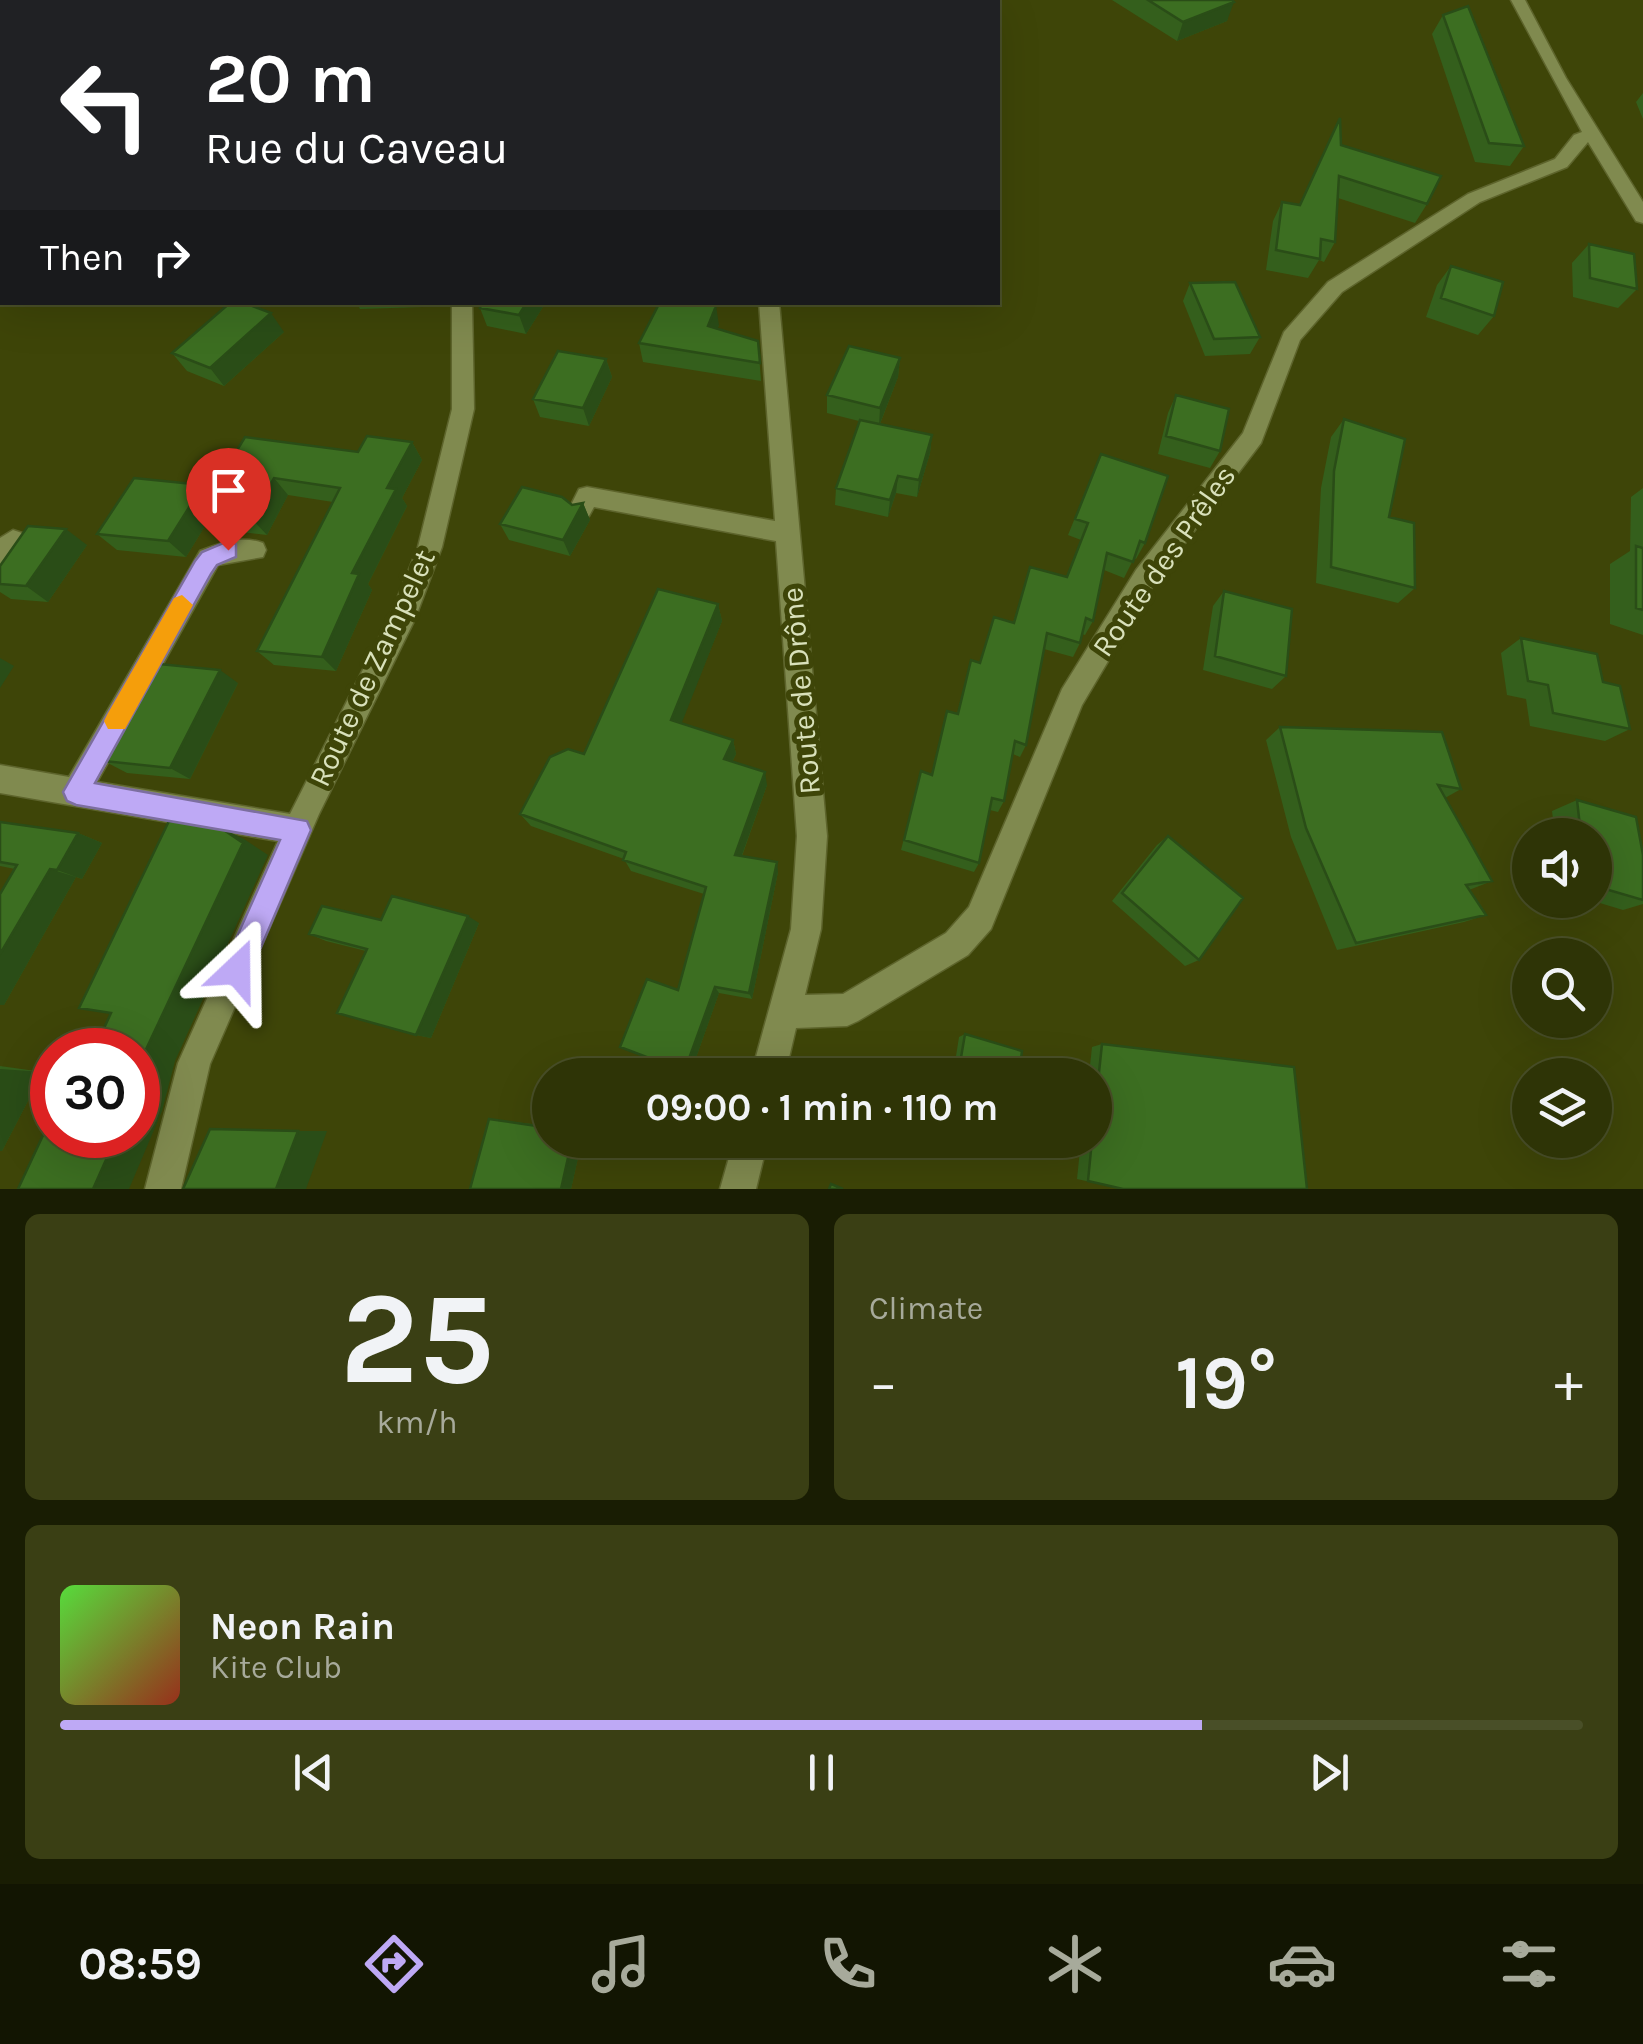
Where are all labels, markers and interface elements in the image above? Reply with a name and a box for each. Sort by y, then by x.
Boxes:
text: 20 m [205,38,376,120]
icon: left [40,40,170,170]
text: Rue du Caveau [205,122,508,174]
icon: right [144,230,199,285]
text: Then [40,235,124,280]
pin [186,448,271,551]
street label: Route des Prêles [1085,458,1243,664]
icon: arrive [201,463,256,518]
street label: Route de Zampelet [301,544,443,792]
street label: Route de Drône [774,586,828,796]
map controls [1512,818,1612,1158]
button: sound [1512,818,1612,918]
position arrow [185,918,289,1022]
button: search [1512,938,1612,1038]
speed limit sign: 30 [30,1028,160,1158]
button: layers [1512,1058,1612,1158]
text: 09:00 · 1 min · 110 m [646,1085,998,1130]
text: 25 [340,1263,494,1415]
text: Climate [869,1290,983,1327]
text: 19° [1175,1339,1277,1427]
text: − [869,1351,898,1415]
text: + [1554,1351,1583,1415]
text: km/h [376,1404,458,1441]
text: Neon Rain [210,1604,395,1649]
text: Kite Club [210,1649,342,1686]
icon: previous [286,1745,341,1800]
icon: pause [794,1745,849,1800]
icon: next [1302,1745,1357,1800]
icon: directions [359,1929,429,1999]
icon: music [586,1929,656,1999]
icon: phone [813,1929,883,1999]
icon: climate [1040,1929,1110,1999]
icon: car [1267,1929,1337,1999]
icon: filters [1494,1929,1564,1999]
text: 08:59 [79,1938,202,1990]

